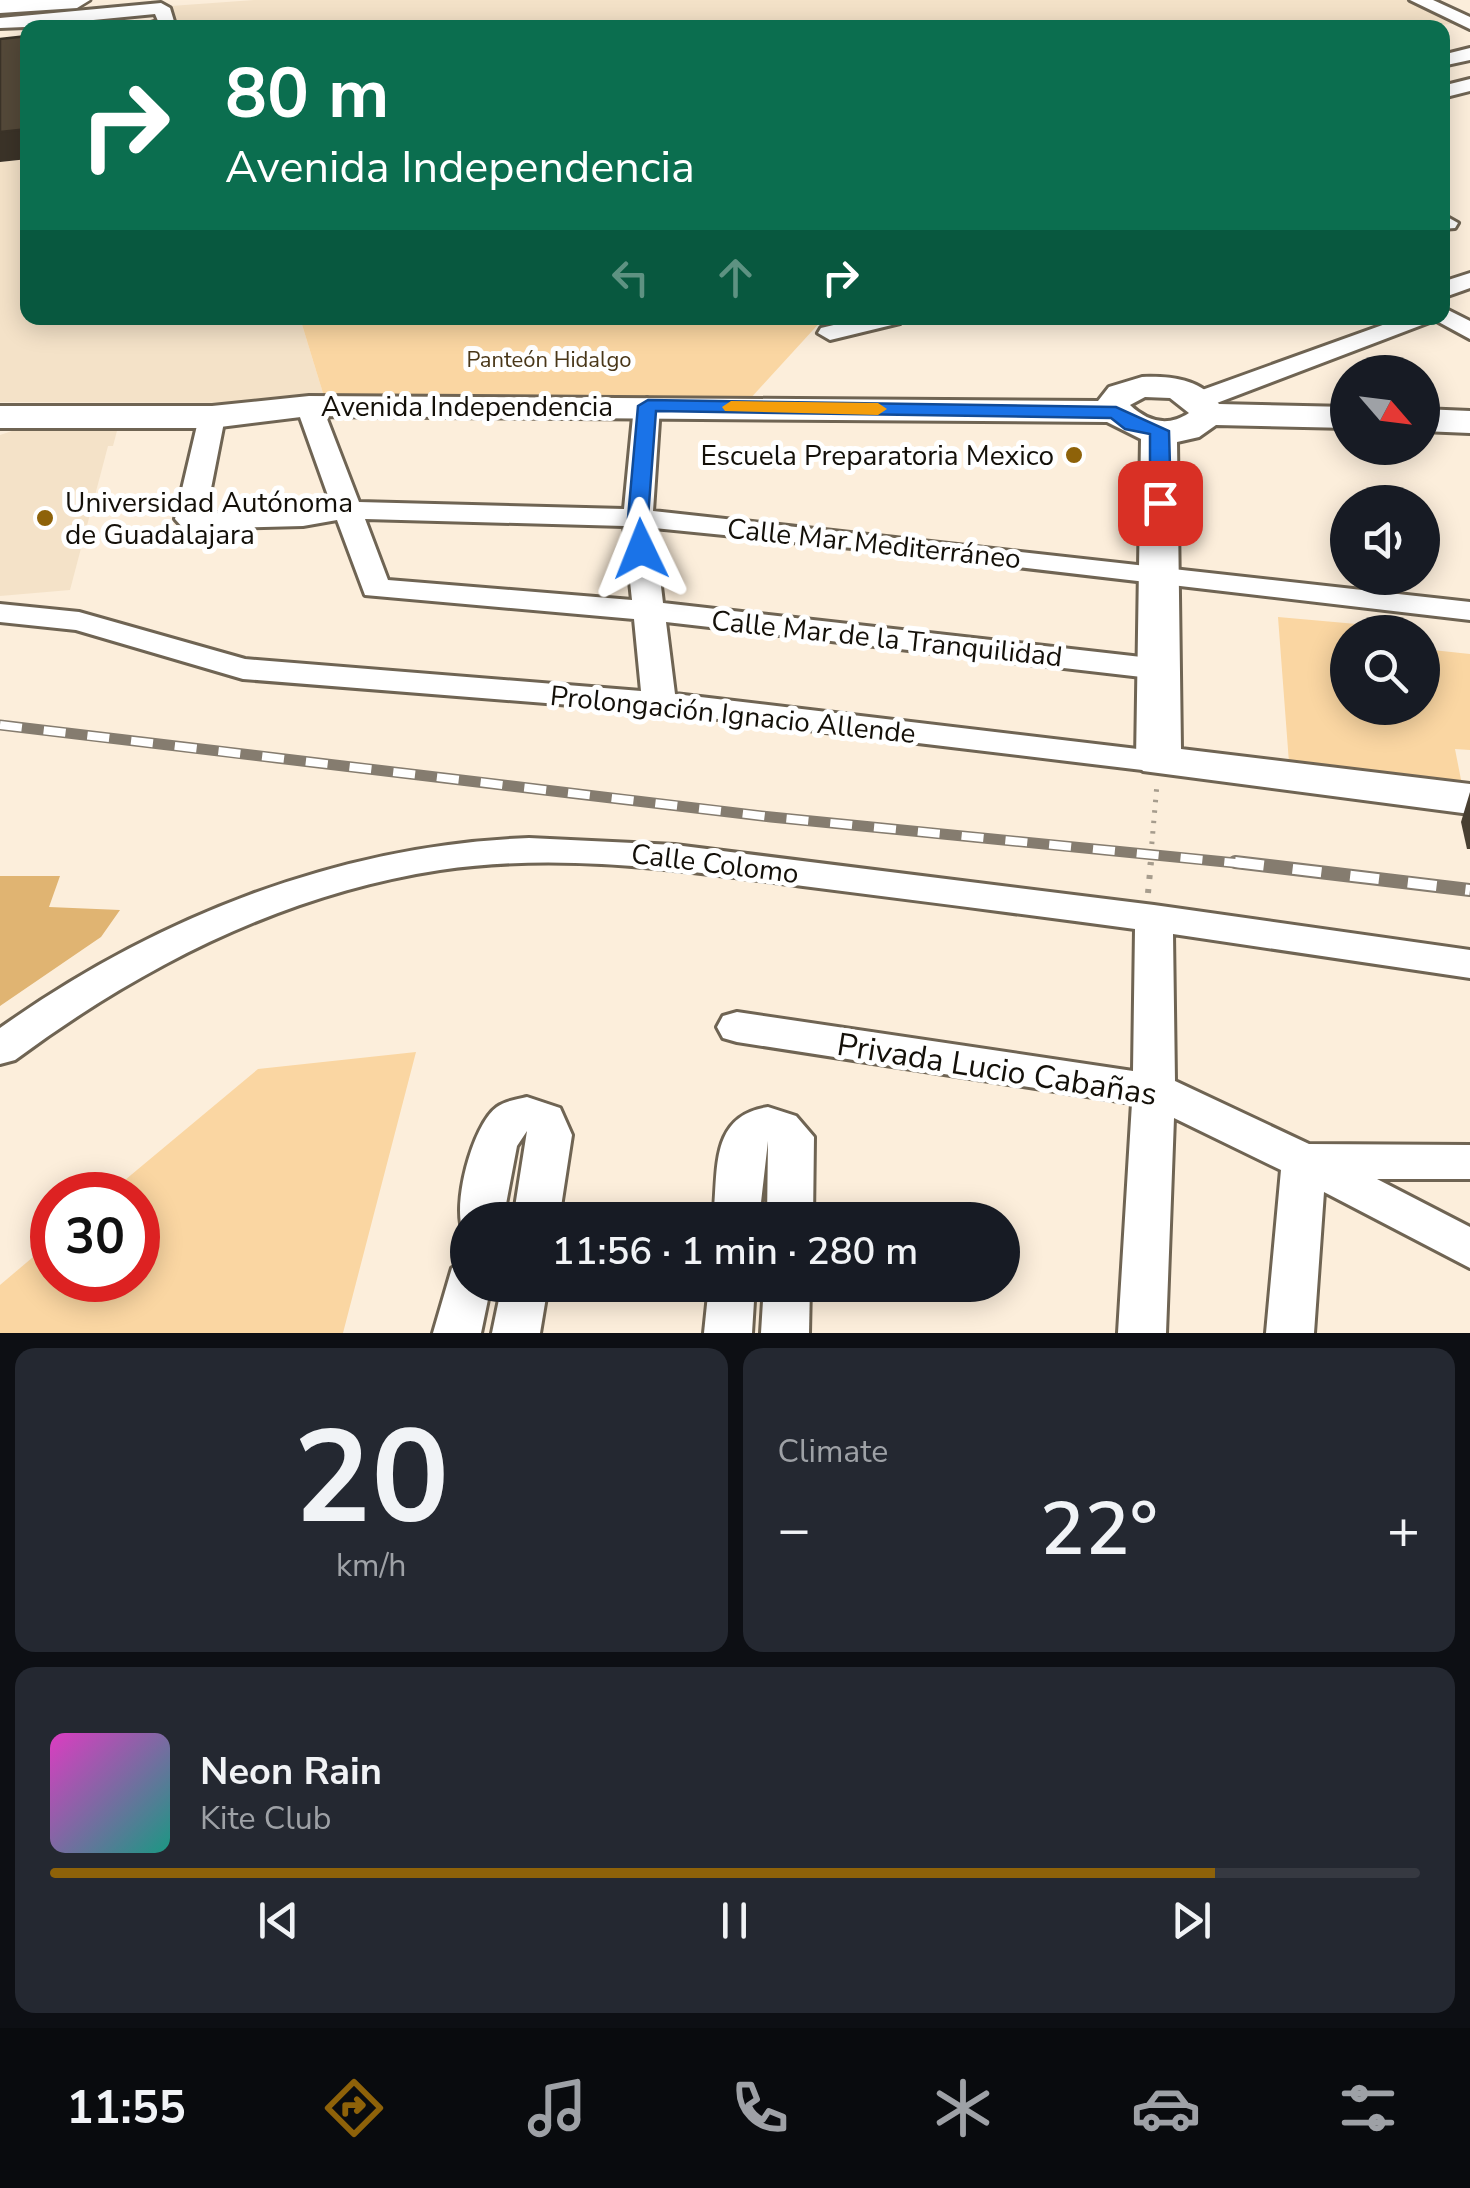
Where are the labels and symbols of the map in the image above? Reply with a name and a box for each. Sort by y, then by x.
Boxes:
park label: Panteón Hidalgo [466,345,632,375]
north arrow [1330,355,1440,465]
street label: Avenida Independencia [321,388,613,426]
place label: Escuela Preparatoria Mexico [701,437,1054,475]
marker: Escuela Preparatoria Mexico [1063,444,1085,466]
pin [1118,461,1203,546]
place label: Universidad Autónoma de Guadalajara [65,484,353,554]
position arrow [589,497,693,601]
marker: Universidad Autónoma de Guadalajara [34,507,56,529]
street label: Calle Mar Mediterráneo [725,510,1023,578]
street label: Calle Mar de la Tranquilidad [710,602,1064,676]
street label: Prolongación Ignacio Allende [548,677,918,753]
street label: Calle Colomo [629,835,801,893]
street label: Privada Lucio Cabañas [834,1023,1160,1116]
speed limit sign: 30 [30,1172,160,1302]

